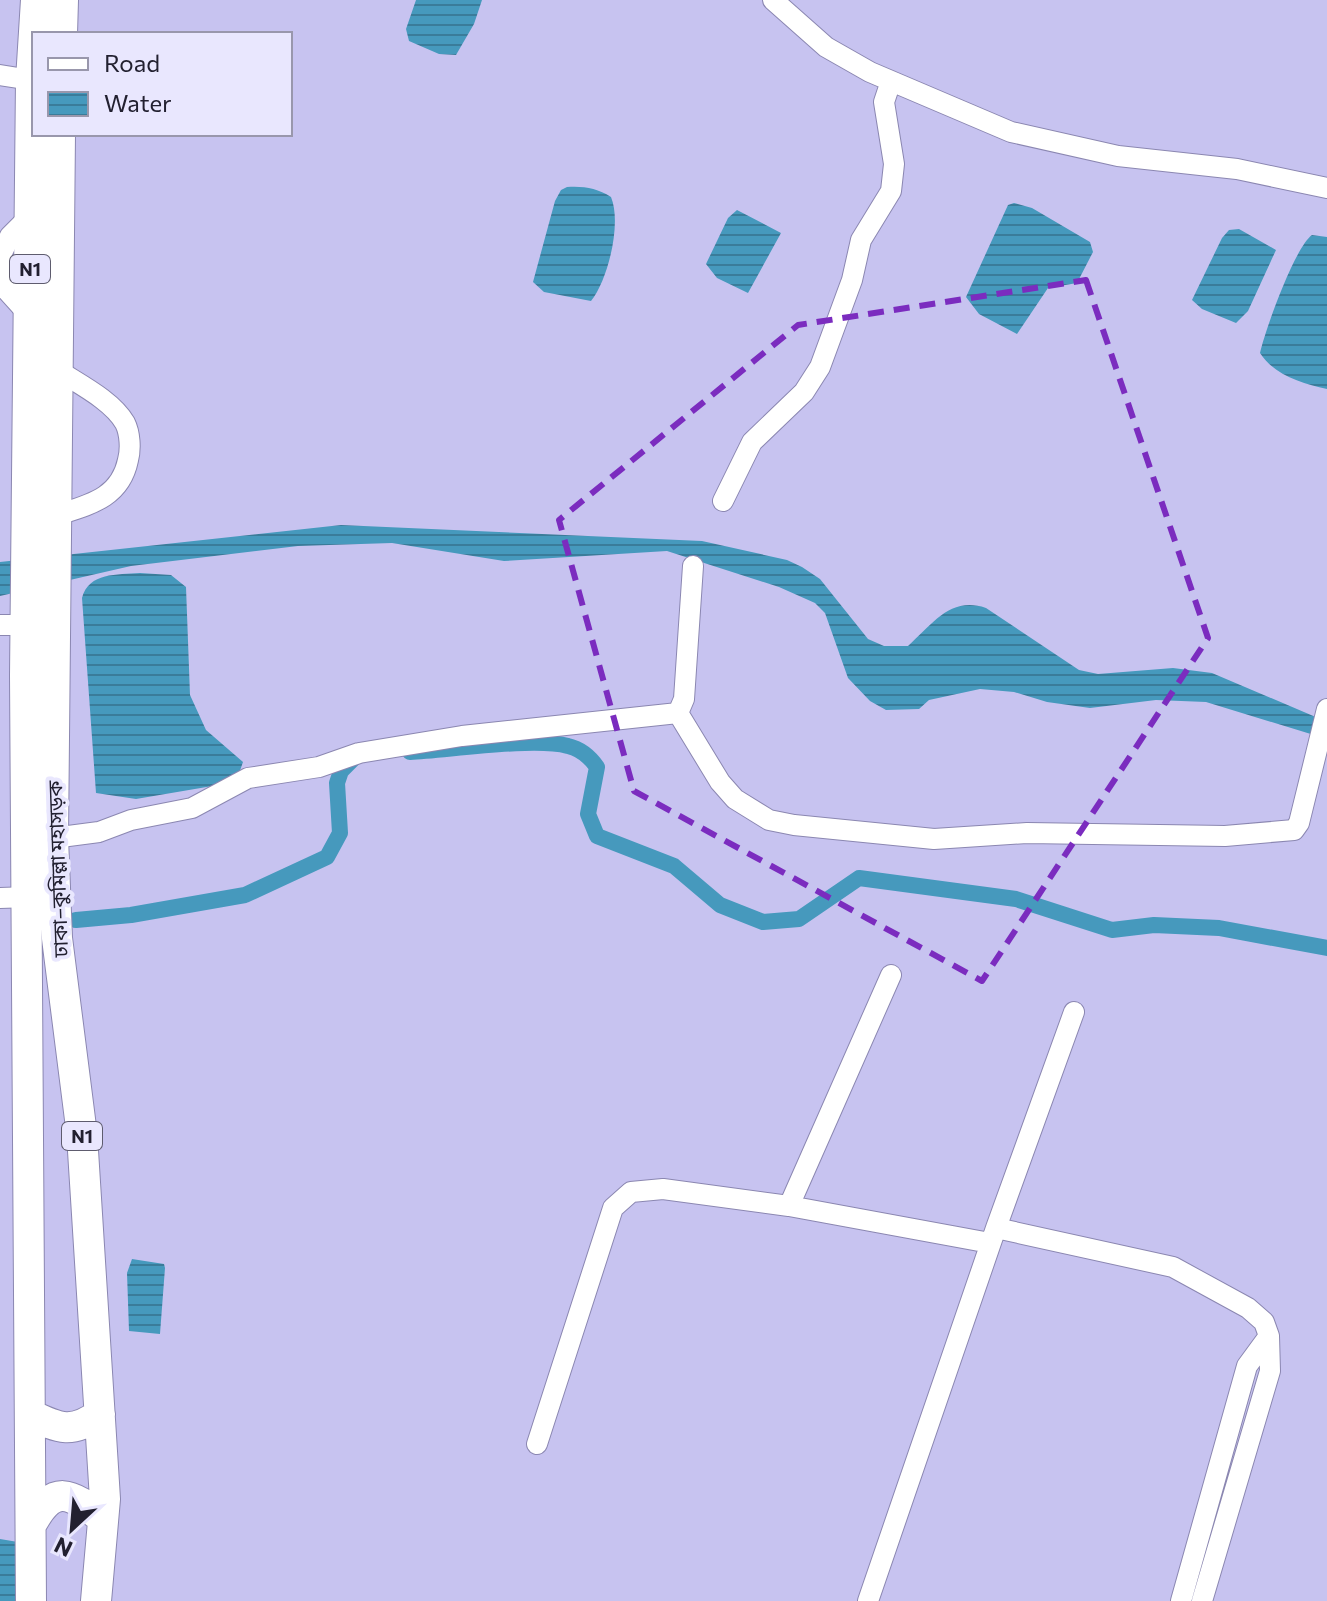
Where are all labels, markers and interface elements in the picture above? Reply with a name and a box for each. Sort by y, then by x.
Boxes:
legend [32,32,292,136]
text: Road [104,48,160,77]
text: Water [104,88,172,117]
road number: N1 [10,255,50,283]
street label: ঢাকা–কুমিল্লা মহাসড়ক [42,779,73,959]
road number: N1 [62,1122,102,1150]
north arrow [32,1489,112,1569]
text: N [50,1532,76,1563]

